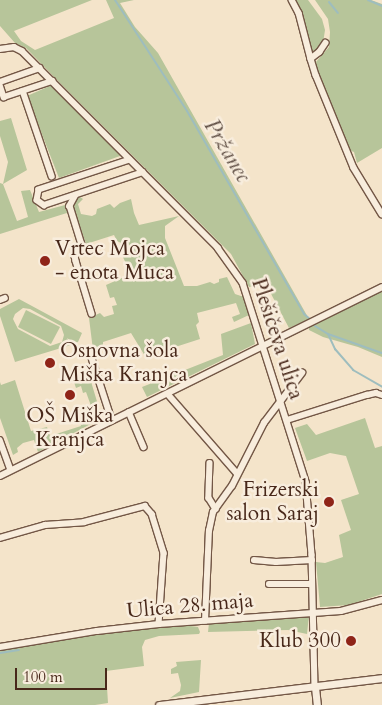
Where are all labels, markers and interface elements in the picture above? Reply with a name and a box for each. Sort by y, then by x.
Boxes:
water label: Pržanec [198,115,256,187]
place label: Vrtec Mojca - enota Muca [55,236,174,286]
marker: Vrtec Mojca - enota Muca [39,255,51,267]
street label: Plešičeva ulica [246,275,308,403]
place label: Osnovna šola Miška Kranjca [60,338,188,388]
marker: Osnovna šola Miška Kranjca [44,357,56,369]
marker: OŠ Miška Kranjca [64,389,76,401]
place label: OŠ Miška Kranjca [26,403,114,453]
place label: Frizerski salon Saraj [226,477,319,527]
marker: Frizerski salon Saraj [323,496,335,508]
street label: Ulica 28. maja [126,588,254,624]
place label: Klub 300 [259,628,341,654]
marker: Klub 300 [345,635,357,647]
scale bar [18,658,110,690]
text: 100 m [23,667,63,687]

